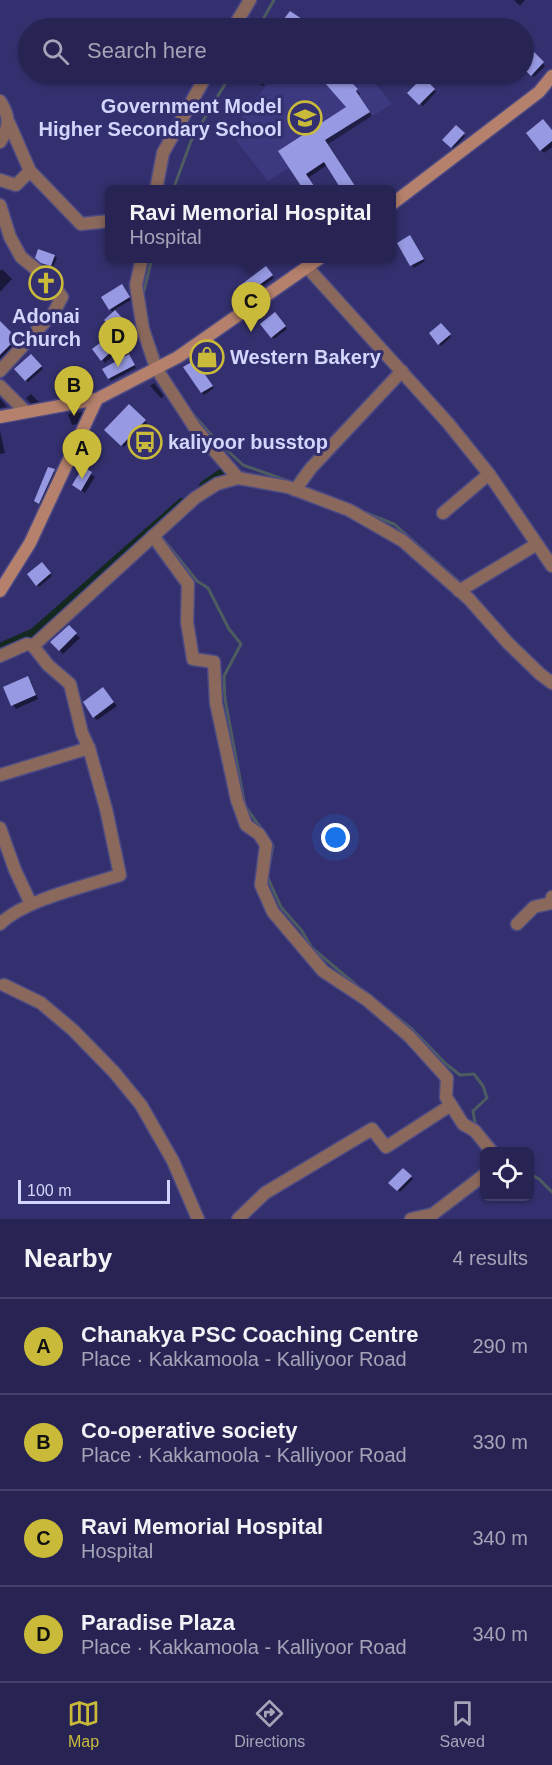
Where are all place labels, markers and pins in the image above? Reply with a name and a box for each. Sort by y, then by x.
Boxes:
place label: Government Model Higher Secondary School [39,95,282,140]
school or university icon: Government Model Higher Secondary School [287,100,323,136]
church icon: Adonai Church [28,265,64,301]
pin: C [232,282,270,332]
place label: Adonai Church [11,305,81,350]
pin: D [98,318,138,367]
shop icon: Western Bakery [189,339,225,375]
place label: Western Bakery [230,346,382,368]
pin: B [54,366,94,416]
bus stop icon: kaliyoor busstop [127,424,163,460]
pin: A [62,430,101,479]
place label: kaliyoor busstop [168,431,328,453]

